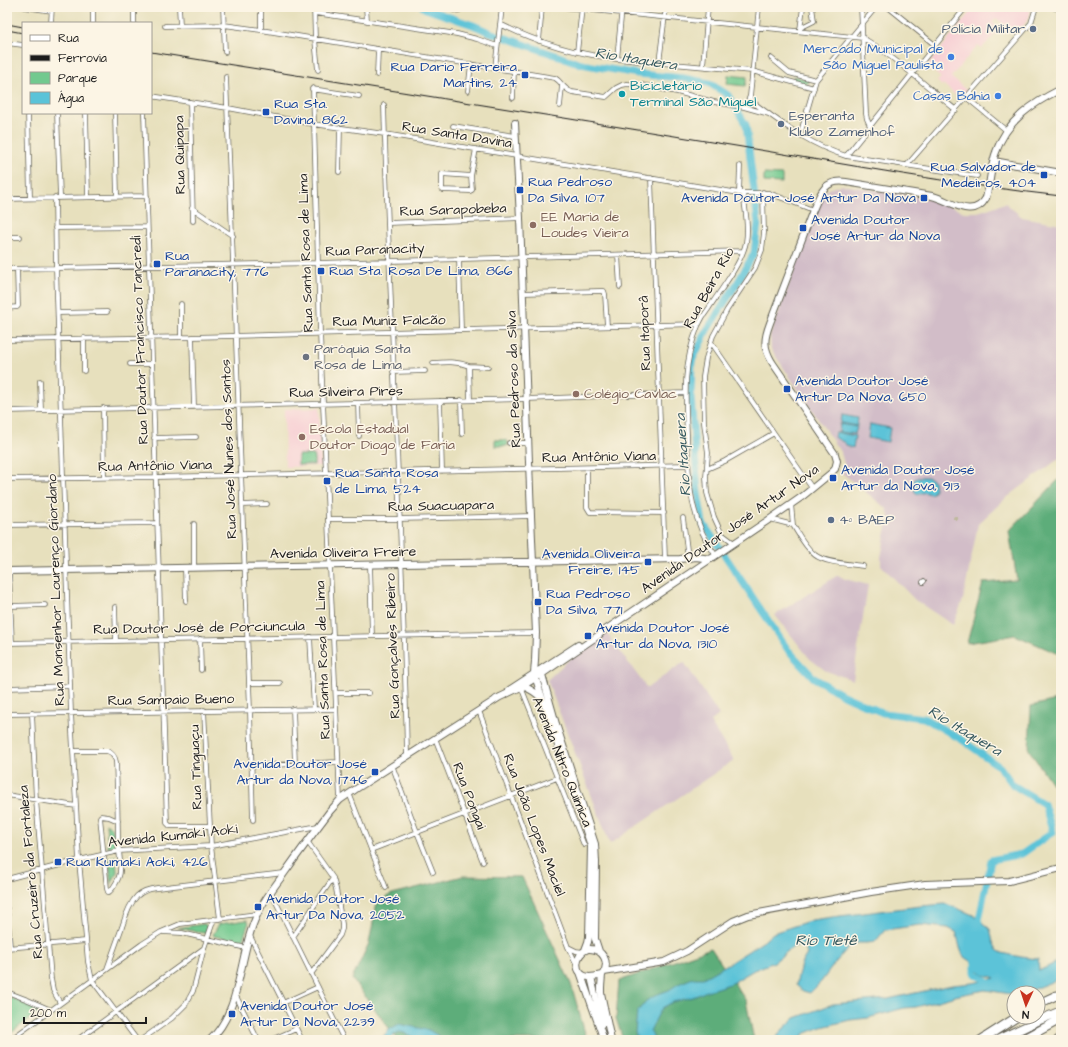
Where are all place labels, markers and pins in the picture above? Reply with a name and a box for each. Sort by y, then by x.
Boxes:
place label: Polícia Militar [942,19,1025,39]
marker: Polícia Militar [1028,24,1038,34]
place label: Mercado Municipal de São Miguel Paulista [803,39,943,75]
marker: Mercado Municipal de São Miguel Paulista [946,52,956,62]
place label: Rua Dario Ferreira Martins, 24 [390,57,517,93]
marker: Rua Dario Ferreira Martins, 24 [520,70,530,80]
place label: Bicicletário Terminal São Miguel [630,76,756,112]
place label: Casas Bahia [913,86,990,106]
marker: Bicicletário Terminal São Miguel [617,89,627,99]
marker: Casas Bahia [993,91,1003,101]
place label: Rua Sta. Davina, 862 [274,94,348,130]
place label: Esperanta Klubo Zamenhof [789,106,896,142]
marker: Rua Sta. Davina, 862 [261,107,271,117]
marker: Esperanta Klubo Zamenhof [776,119,786,129]
place label: Rua Salvador de Medeiros, 404 [930,157,1036,193]
marker: Rua Salvador de Medeiros, 404 [1039,170,1049,180]
place label: Rua Pedroso Da Silva, 107 [528,172,612,208]
marker: Rua Pedroso Da Silva, 107 [515,185,525,195]
place label: Avenida Doutor José Artur Da Nova [681,188,916,208]
marker: Avenida Doutor José Artur Da Nova [919,193,929,203]
place label: EE Maria de Loudes Vieira [541,207,629,243]
place label: Avenida Doutor José Artur da Nova [811,210,940,246]
marker: EE Maria de Loudes Vieira [528,220,538,230]
marker: Avenida Doutor José Artur da Nova [798,223,808,233]
place label: Rua Paranacity, 776 [165,246,269,282]
marker: Rua Paranacity, 776 [152,259,162,269]
place label: Rua Sta. Rosa De Lima, 866 [329,261,513,281]
marker: Rua Sta. Rosa De Lima, 866 [316,266,326,276]
place label: Paróquia Santa Rosa de Lima [314,339,411,375]
marker: Paróquia Santa Rosa de Lima [301,352,311,362]
place label: Avenida Doutor José Artur Da Nova, 650 [795,371,929,407]
place label: Colégio Cavlac [584,384,677,404]
marker: Avenida Doutor José Artur Da Nova, 650 [782,384,792,394]
marker: Colégio Cavlac [571,389,581,399]
place label: Escola Estadual Doutor Diogo de Faria [310,419,455,455]
marker: Escola Estadual Doutor Diogo de Faria [297,432,307,442]
place label: Avenida Doutor José Artur da Nova, 913 [841,460,975,496]
place label: Rua Santa Rosa de Lima, 524 [335,463,438,499]
marker: Avenida Doutor José Artur da Nova, 913 [828,473,838,483]
marker: Rua Santa Rosa de Lima, 524 [322,476,332,486]
place label: 4º BAEP [839,510,894,530]
marker: 4º BAEP [826,515,836,525]
place label: Avenida Oliveira Freire, 145 [542,544,640,580]
marker: Avenida Oliveira Freire, 145 [643,557,653,567]
place label: Rua Pedroso Da Silva, 771 [546,584,630,620]
marker: Rua Pedroso Da Silva, 771 [533,597,543,607]
place label: Avenida Doutor José Artur da Nova, 1310 [596,618,730,654]
marker: Avenida Doutor José Artur da Nova, 1310 [583,631,593,641]
place label: Avenida Doutor José Artur da Nova, 1746 [233,754,367,790]
marker: Avenida Doutor José Artur da Nova, 1746 [370,767,380,777]
place label: Rua Kumaki Aoki, 426 [66,852,208,872]
marker: Rua Kumaki Aoki, 426 [53,857,63,867]
place label: Avenida Doutor José Artur Da Nova, 2052 [266,889,405,925]
marker: Avenida Doutor José Artur Da Nova, 2052 [253,902,263,912]
place label: Avenida Doutor José Artur Da Nova, 2239 [240,996,375,1032]
marker: Avenida Doutor José Artur Da Nova, 2239 [227,1009,237,1019]

